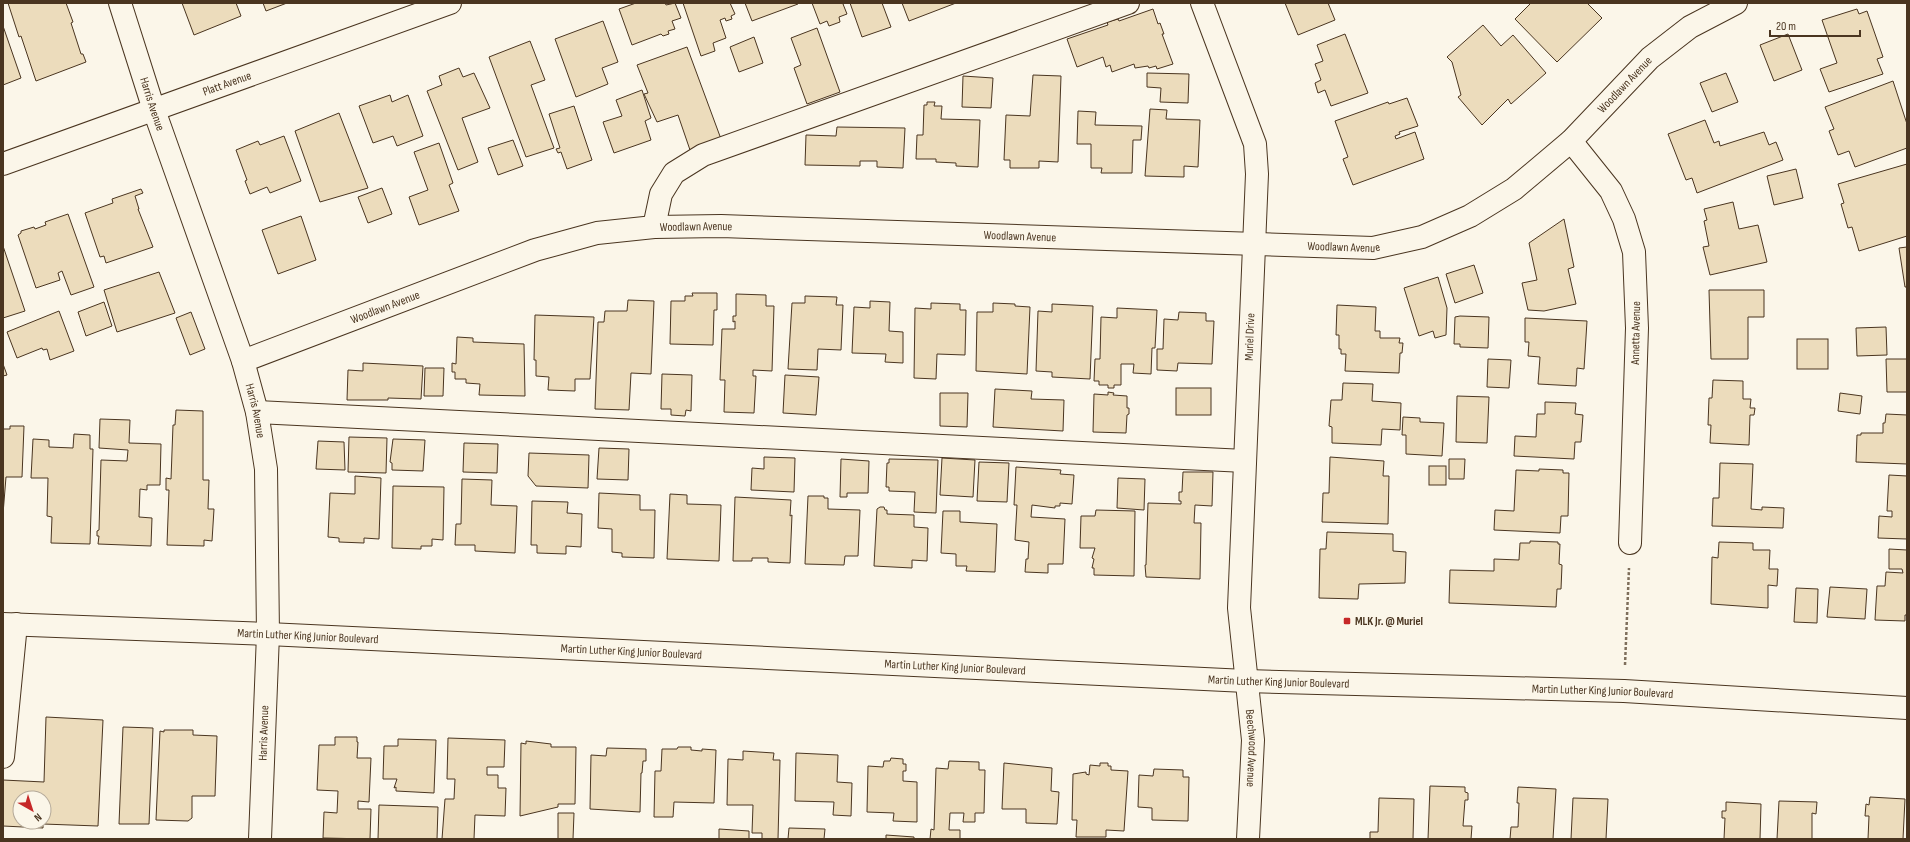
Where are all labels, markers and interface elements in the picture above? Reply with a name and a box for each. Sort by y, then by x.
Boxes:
scale bar [1770,12,1860,38]
text: 20 m [1776,19,1796,34]
street label: Woodlawn Avenue [1594,53,1655,116]
street label: Platt Avenue [201,68,253,99]
street label: Harris Avenue [137,75,168,133]
street label: Woodlawn Avenue [660,218,733,234]
street label: Woodlawn Avenue [983,227,1057,245]
street label: Woodlawn Avenue [1307,238,1382,256]
street label: Woodlawn Avenue [348,287,422,327]
street label: Annetta Avenue [1628,301,1644,366]
street label: Muriel Drive [1242,313,1258,361]
street label: Harris Avenue [242,382,269,439]
place label: MLK Jr. @ Muriel [1355,614,1423,629]
marker: MLK Jr. @ Muriel [1342,616,1352,626]
street label: Martin Luther King Junior Boulevard [237,625,379,647]
street label: Martin Luther King Junior Boulevard [560,641,702,662]
street label: Martin Luther King Junior Boulevard [884,656,1026,678]
street label: Martin Luther King Junior Boulevard [1208,672,1350,691]
street label: Martin Luther King Junior Boulevard [1532,681,1674,701]
street label: Harris Avenue [256,705,272,761]
street label: Beechwood Avenue [1242,709,1261,788]
north arrow [12,790,52,830]
text: N [32,810,44,824]

